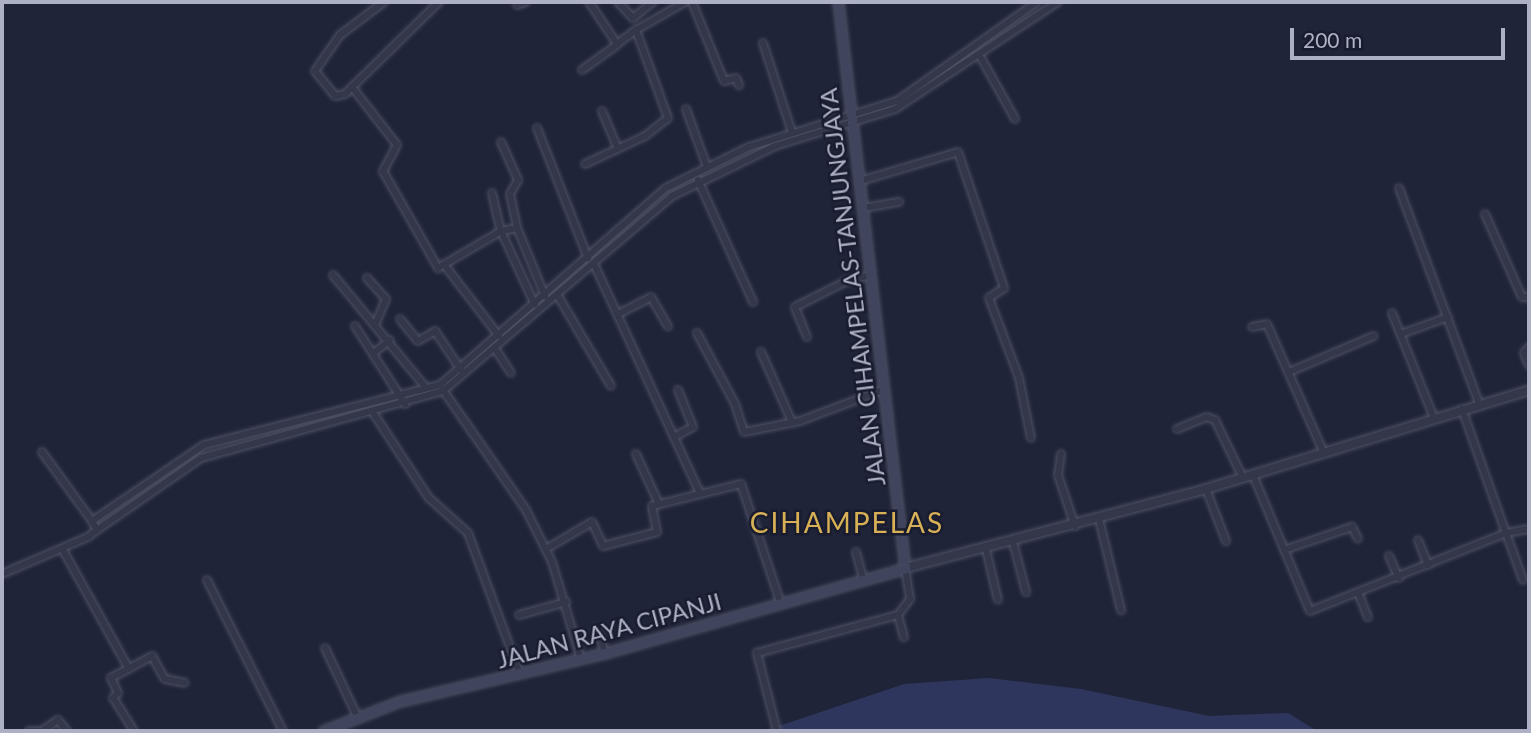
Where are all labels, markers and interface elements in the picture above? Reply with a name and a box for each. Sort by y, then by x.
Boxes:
scale bar [1293,14,1508,58]
text: 200 m [1303,27,1362,52]
street label: JALAN CIHAMPELAS-TANJUNGJAYA [813,86,891,488]
district label: CIHAMPELAS [751,505,943,539]
street label: JALAN RAYA CIPANJI [493,586,725,674]

